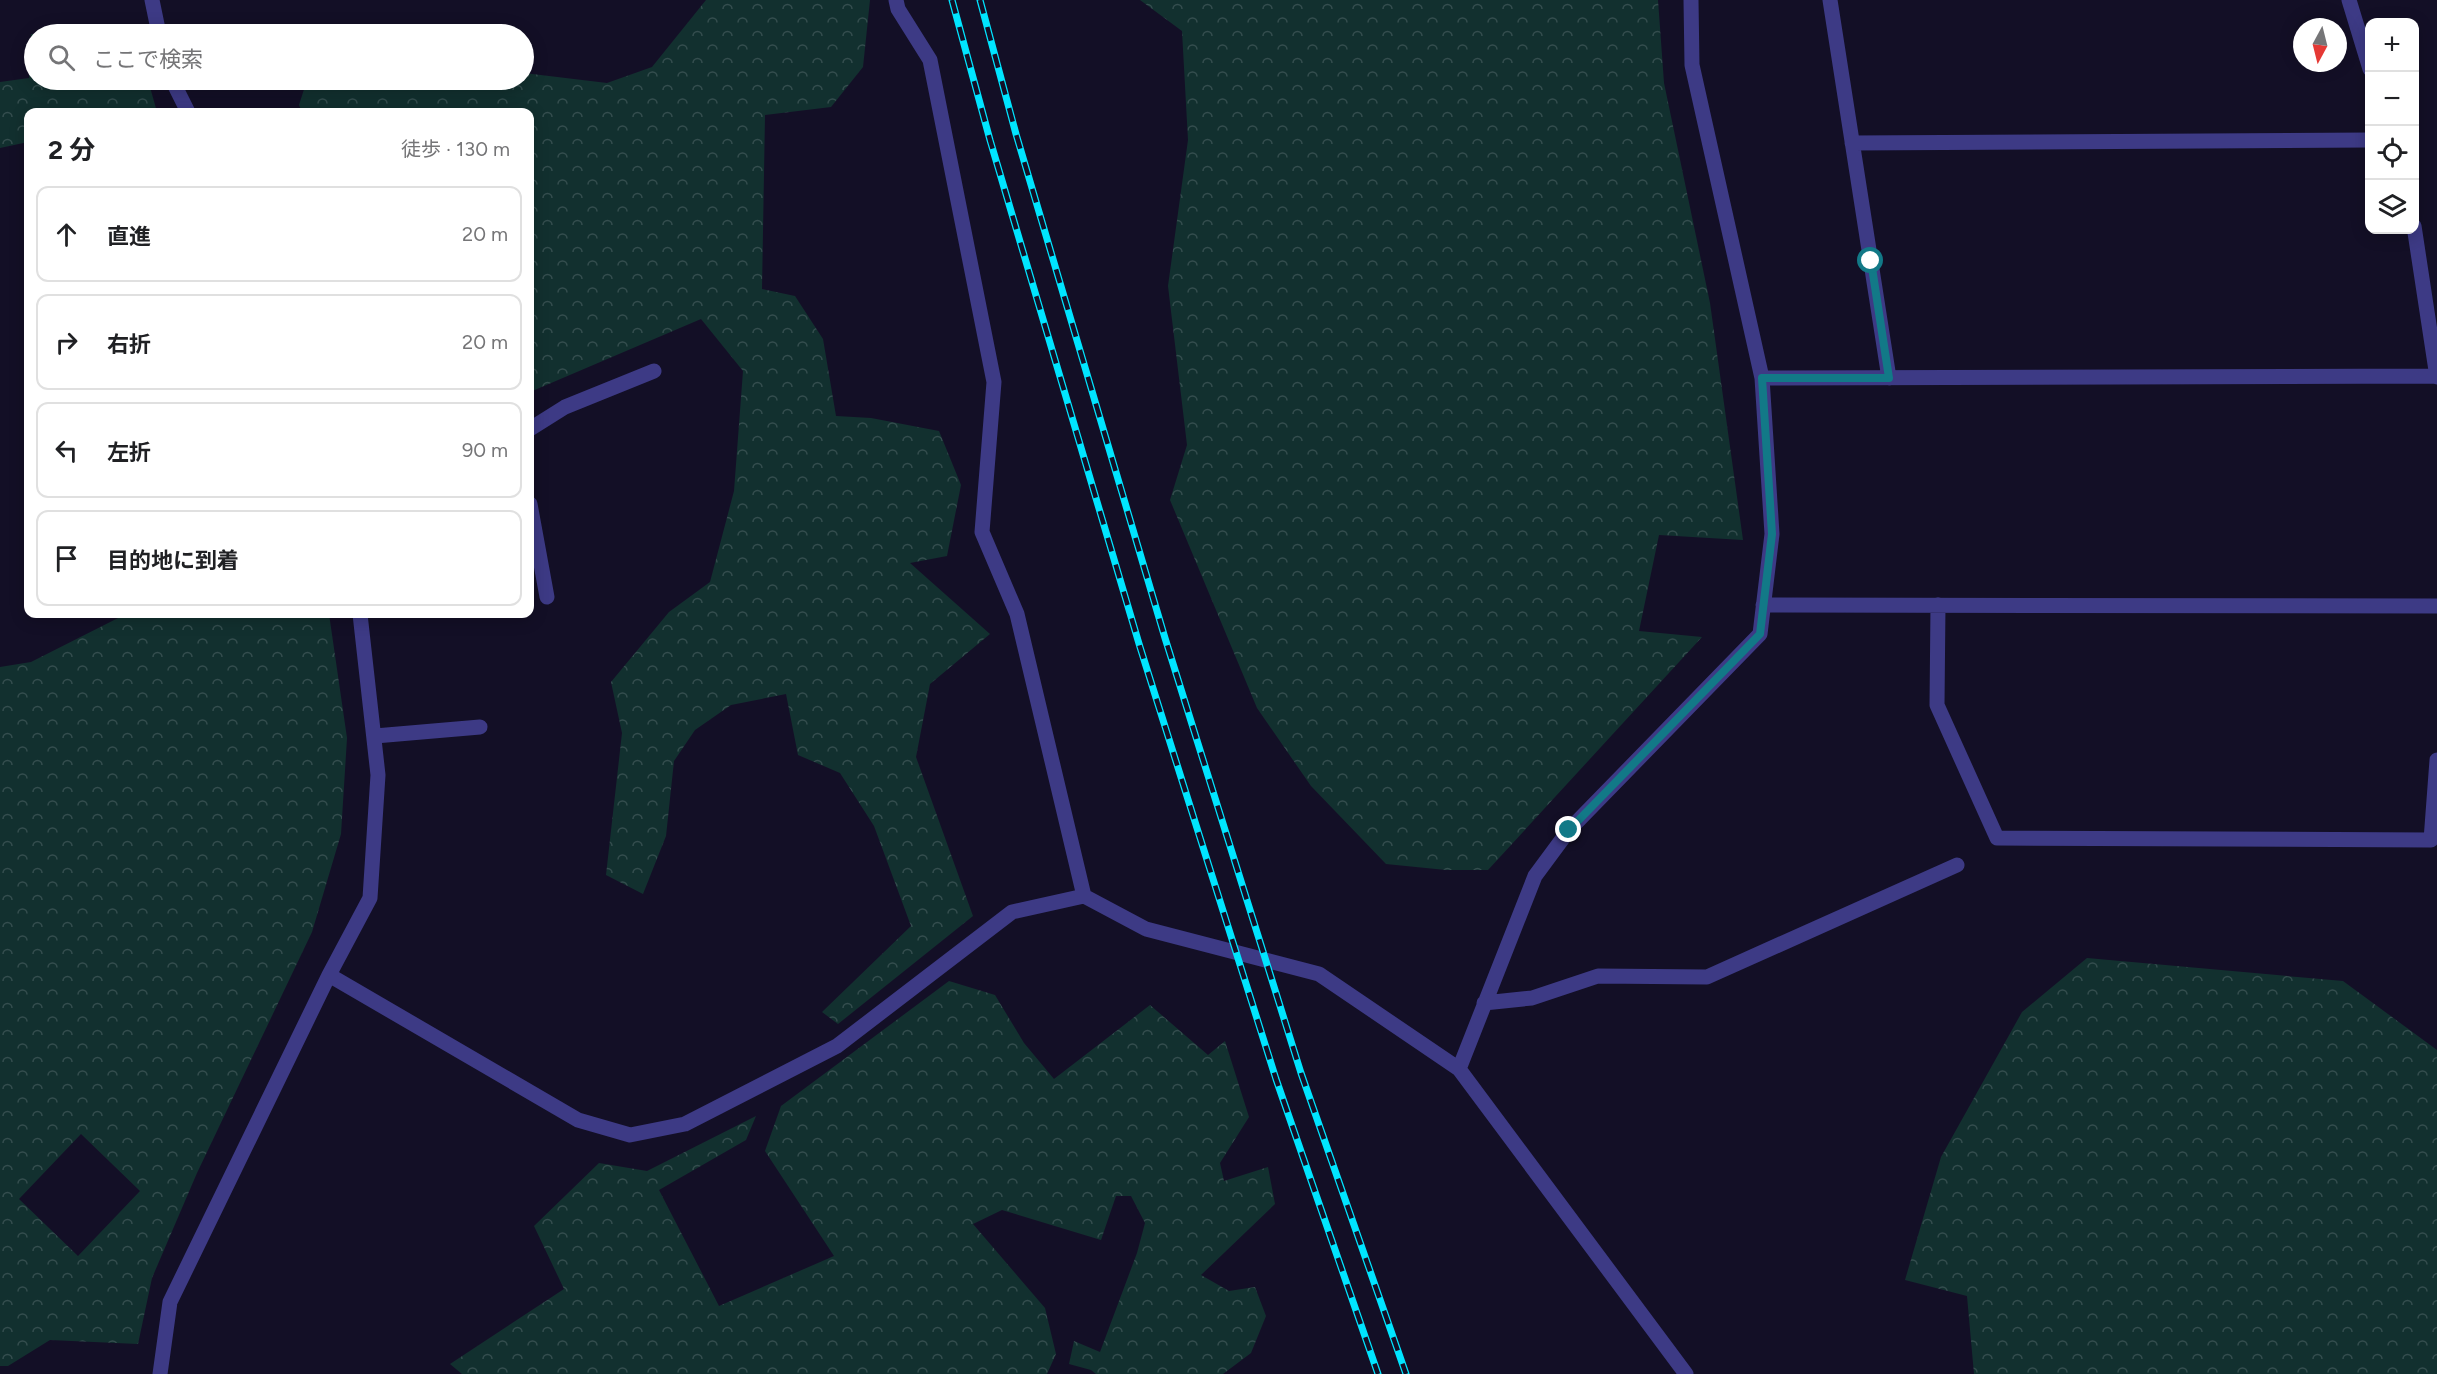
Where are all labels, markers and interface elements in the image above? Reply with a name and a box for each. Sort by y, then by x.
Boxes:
north arrow [2293,18,2347,72]
map controls [2365,18,2419,234]
button: + [2365,18,2419,72]
search box [24,24,534,90]
icon: search [45,41,78,74]
text: ここで検索 [93,46,203,73]
button: − [2365,72,2419,126]
button: locate [2365,126,2419,180]
text: 2 分 [48,134,95,166]
text: 徒歩 · 130 m [401,137,510,161]
button: layers [2365,180,2419,234]
icon: ahead [50,218,83,251]
text: 20 m [462,222,508,246]
text: 直進 [107,223,151,250]
route start [1857,247,1883,273]
icon: right [50,326,83,359]
text: 20 m [462,330,508,354]
text: 右折 [107,331,151,358]
icon: left [50,434,83,467]
text: 90 m [462,438,508,462]
text: 左折 [107,439,151,466]
icon: arrive [50,542,83,575]
text: 目的地に到着 [107,547,239,574]
route end [1555,816,1581,842]

